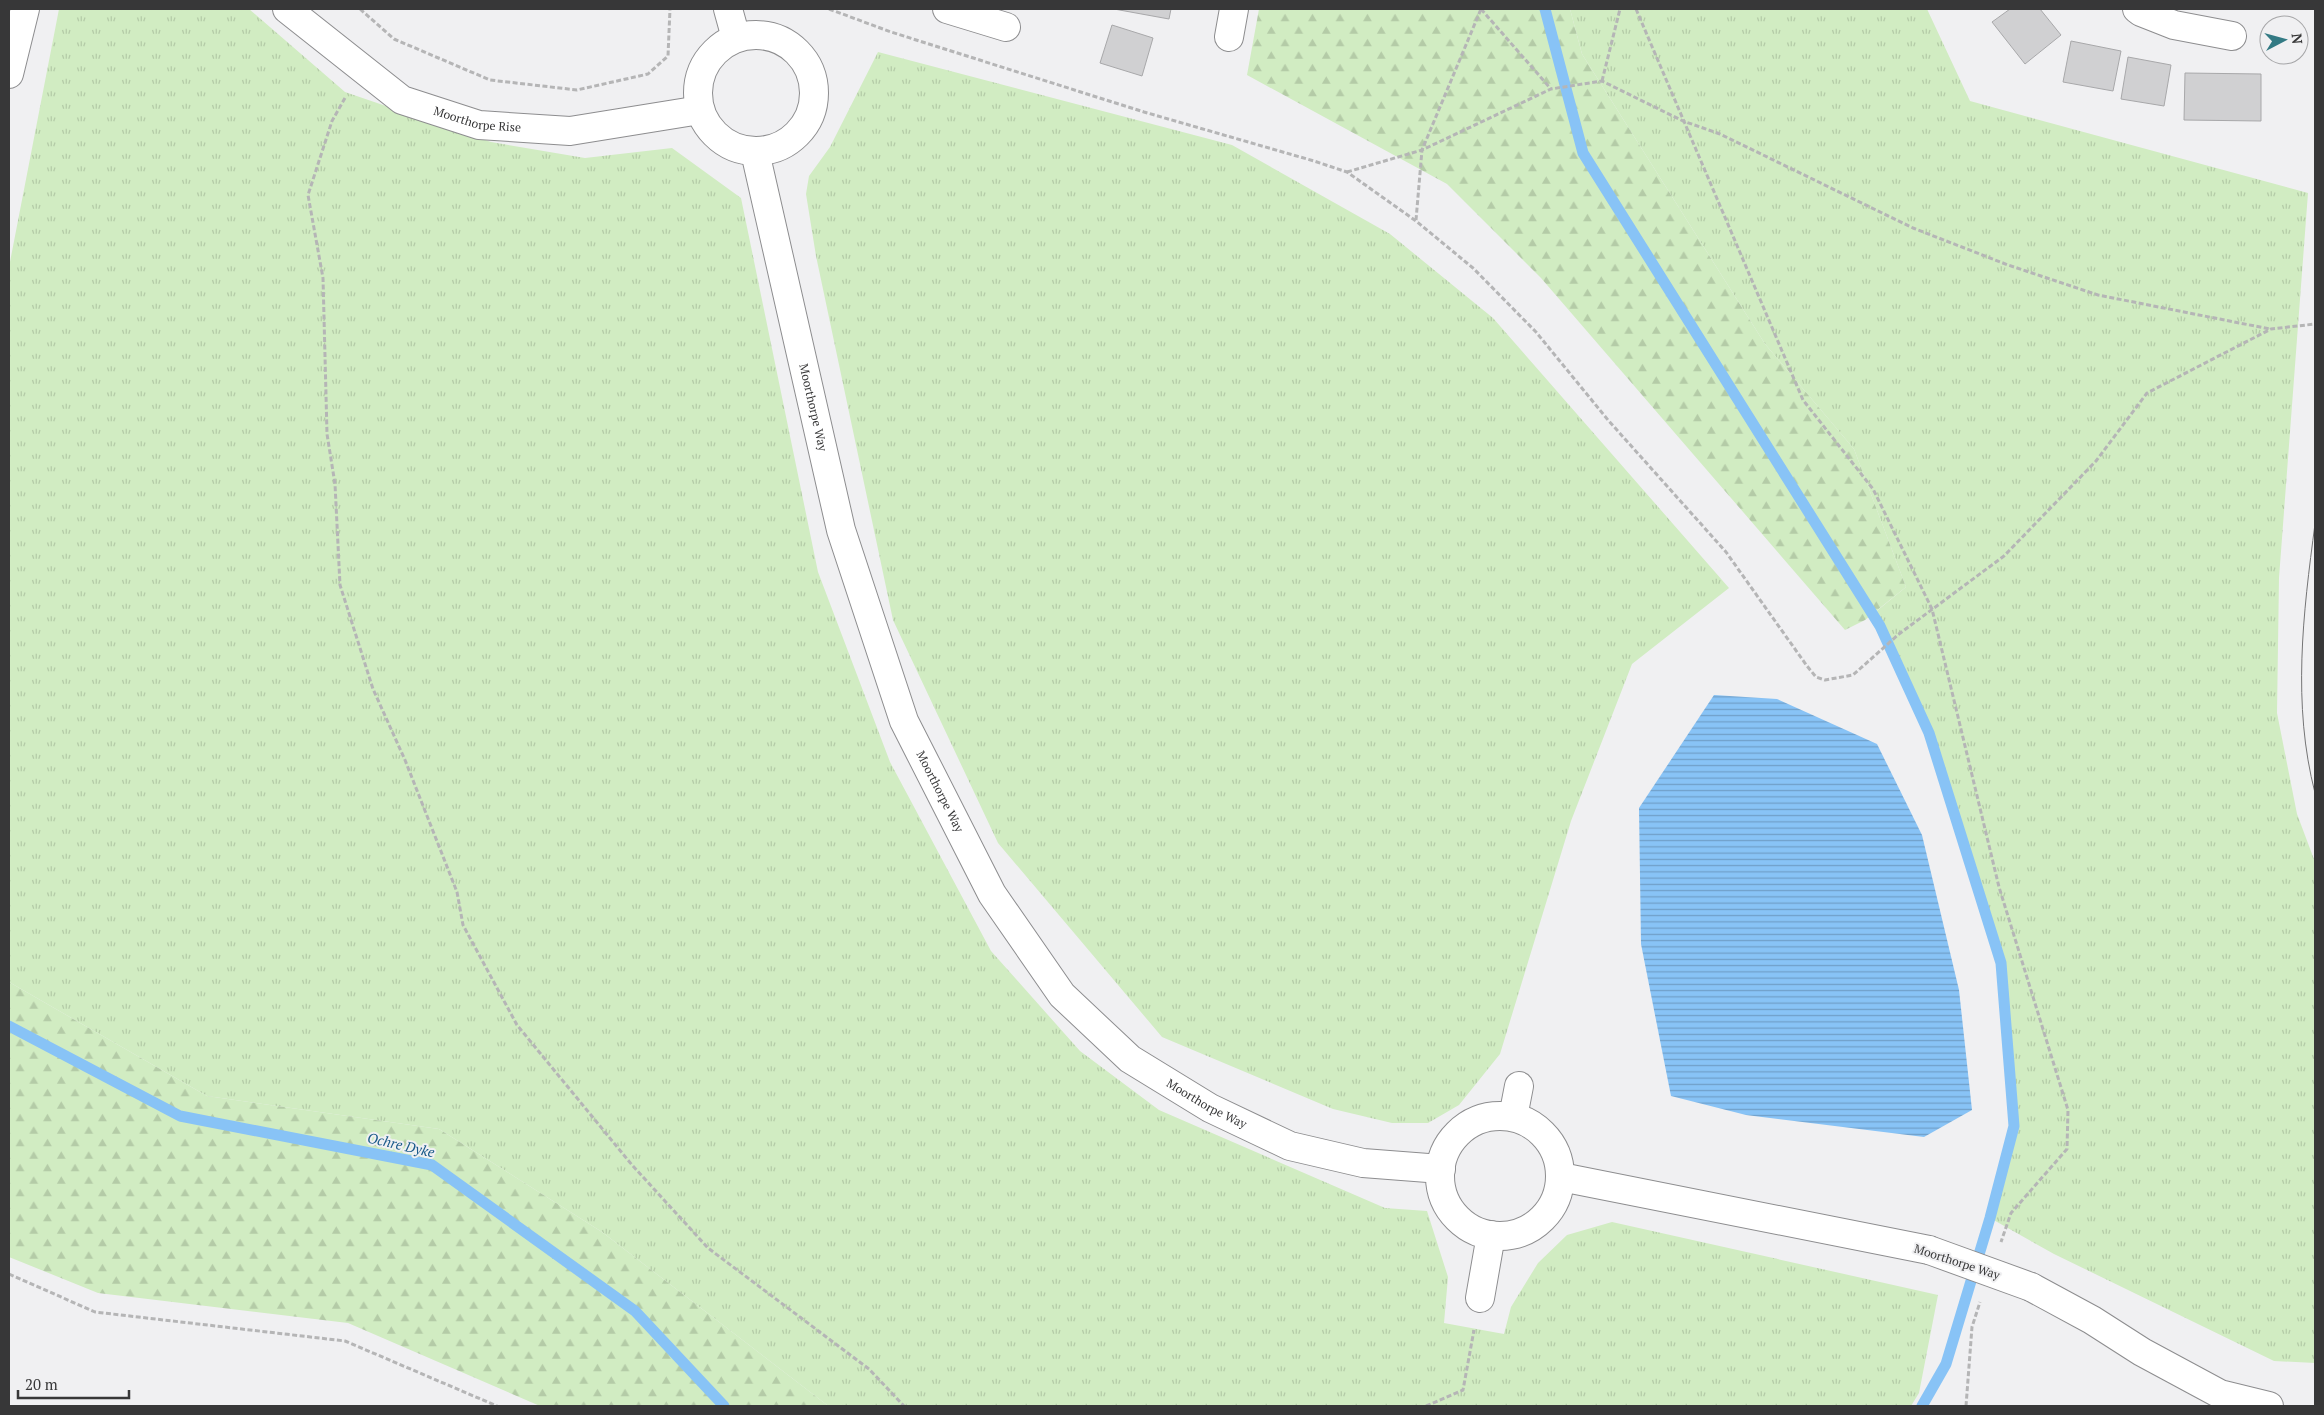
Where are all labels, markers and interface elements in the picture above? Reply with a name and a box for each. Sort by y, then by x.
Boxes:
north arrow [2259,15,2309,65]
text: N [2287,32,2307,45]
street label: Moorthorpe Rise [432,103,522,135]
street label: Moorthorpe Way [796,362,831,454]
street label: Moorthorpe Way [913,748,968,835]
street label: Moorthorpe Way [1164,1075,1250,1132]
water label: Ochre Dyke [366,1128,437,1162]
street label: Moorthorpe Way [1912,1241,2003,1283]
scale bar [18,1368,129,1400]
text: 20 m [25,1374,58,1394]

